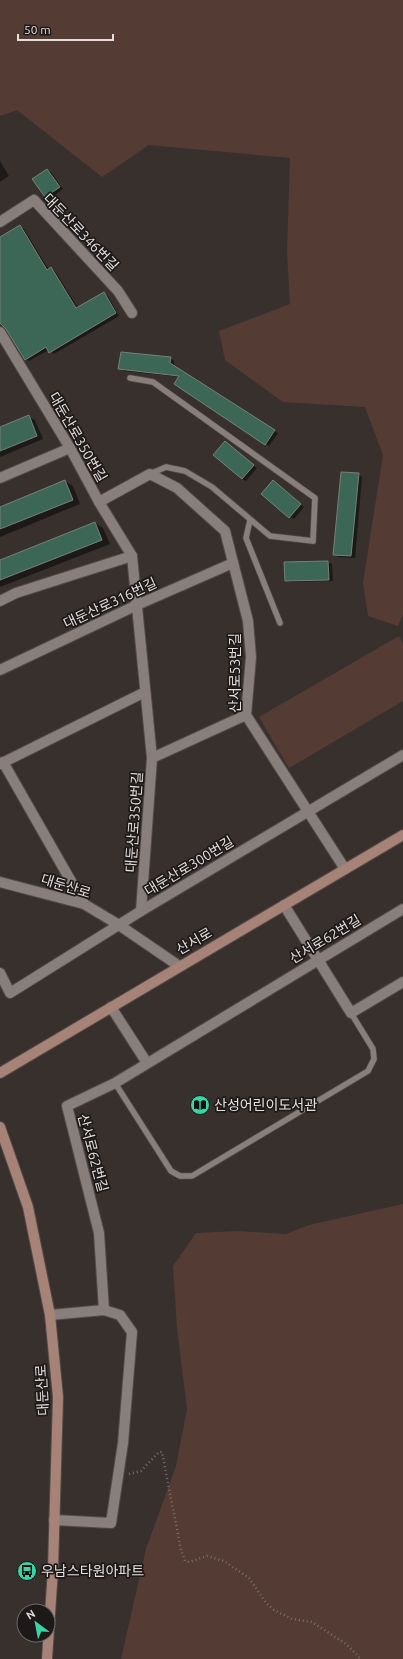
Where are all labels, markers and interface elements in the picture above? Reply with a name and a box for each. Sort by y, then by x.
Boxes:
scale bar [18,16,113,42]
text: 50 m [24,23,51,36]
street label: 대둔산로346번길 [40,190,122,274]
street label: 대둔산로350번길 [46,389,110,485]
street label: 대둔산로316번길 [61,574,159,632]
street label: 산서로53번길 [227,633,243,713]
street label: 대둔산로350번길 [122,771,146,873]
street label: 대둔산로300번길 [142,833,236,899]
street label: 대둔산로 [39,871,93,901]
street label: 산서로62번길 [287,911,363,967]
street label: 산서로 [173,924,215,958]
library icon: 산성어린이도서관 [189,1094,211,1116]
place label: 산성어린이도서관 [214,1097,317,1113]
street label: 산서로62번길 [75,1112,111,1194]
street label: 대둔산로 [33,1364,51,1416]
bus stop icon: 우남스타원아파트 [16,1560,38,1582]
place label: 우남스타원아파트 [41,1563,144,1579]
north arrow [16,1603,56,1643]
text: N [24,1607,37,1622]

